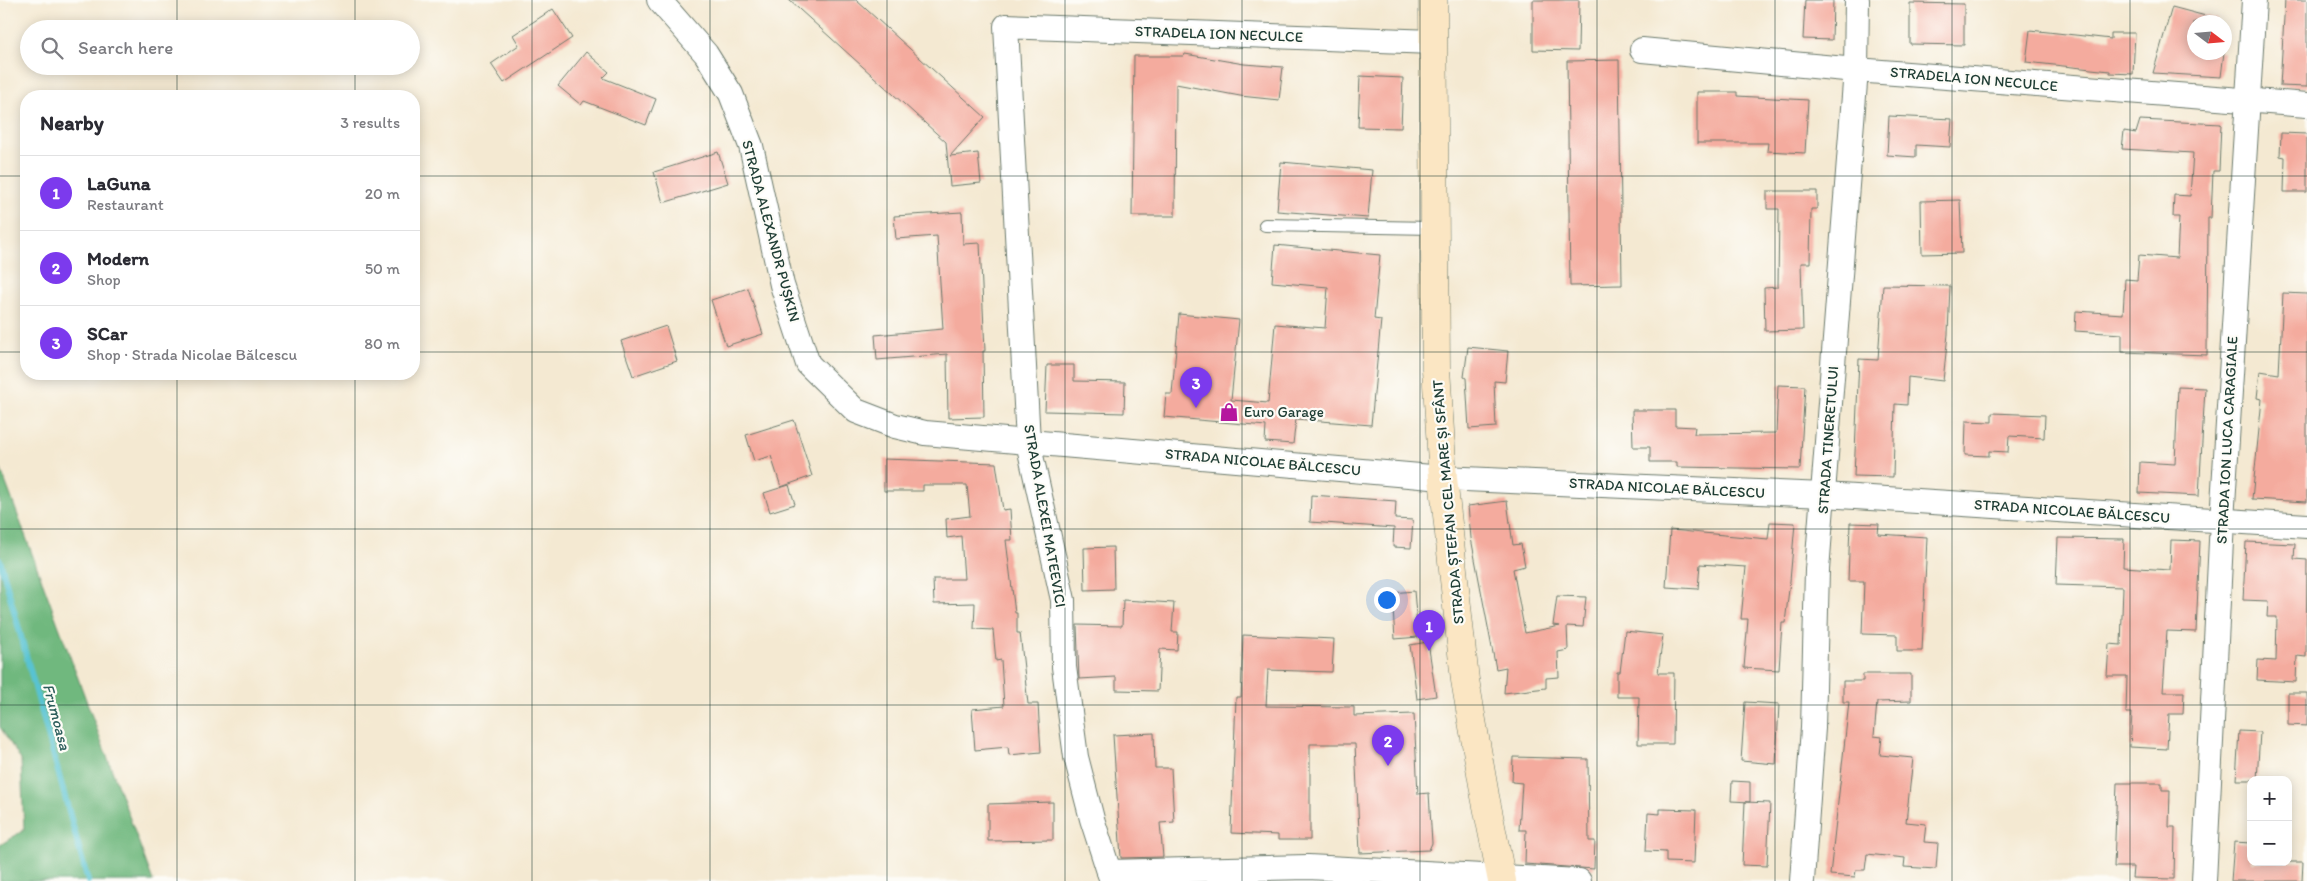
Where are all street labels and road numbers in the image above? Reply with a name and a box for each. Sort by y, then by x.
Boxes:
street label: STRADELA ION NECULCE [1135,22,1303,46]
street label: STRADELA ION NECULCE [1889,63,2059,95]
street label: STRADA ALEXANDR PUȘKIN [738,138,804,324]
street label: STRADA ION LUCA CARAGIALE [2213,336,2241,544]
street label: STRADA TINERETULUI [1814,365,1842,515]
street label: STRADA ȘTEFAN CEL MARE ȘI SFÂNT [1428,378,1468,625]
street label: STRADA ALEXEI MATEEVICI [1020,423,1070,609]
street label: STRADA NICOLAE BĂLCESCU [1164,444,1362,480]
street label: STRADA NICOLAE BĂLCESCU [1569,474,1765,502]
street label: STRADA NICOLAE BĂLCESCU [1973,495,2171,527]

